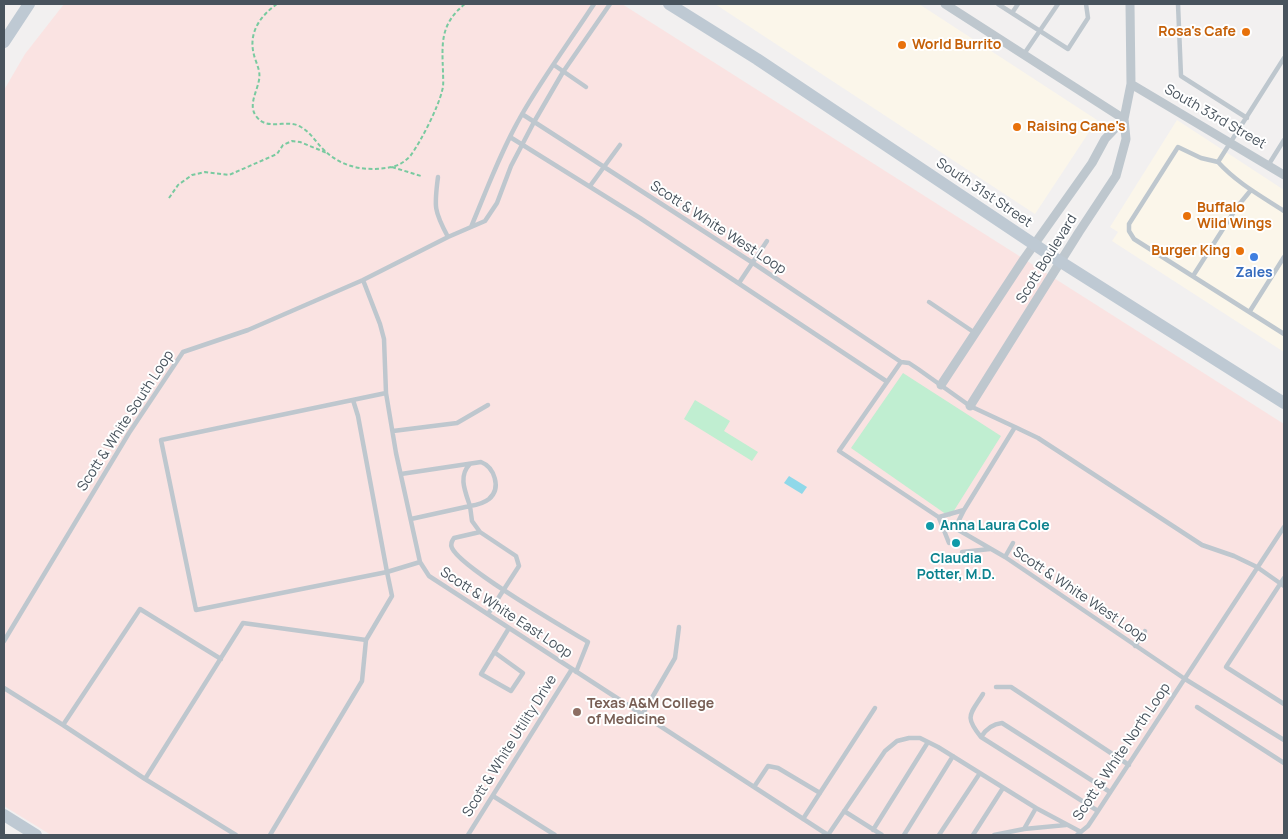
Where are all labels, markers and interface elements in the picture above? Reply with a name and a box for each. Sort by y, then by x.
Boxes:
place label: Rosa's Cafe [1158,24,1236,40]
marker: Rosa's Cafe [1240,26,1252,38]
place label: World Burrito [912,37,1001,53]
marker: World Burrito [896,39,908,51]
street label: South 33rd Street [1161,81,1269,153]
place label: Raising Cane's [1027,119,1125,135]
marker: Raising Cane's [1011,121,1023,133]
street label: South 31st Street [933,155,1035,231]
street label: Scott & White West Loop [647,178,789,278]
place label: Buffalo Wild Wings [1197,200,1272,232]
marker: Buffalo Wild Wings [1181,210,1193,222]
street label: Scott Boulevard [1013,211,1081,307]
place label: Burger King [1151,243,1230,259]
marker: Burger King [1234,245,1246,257]
marker: Zales [1248,251,1260,263]
place label: Zales [1235,265,1273,281]
street label: Scott & White South Loop [74,347,178,495]
place label: Anna Laura Cole [940,518,1050,534]
marker: Anna Laura Cole [924,520,936,532]
marker: Claudia Potter, M.D. [950,537,962,549]
street label: Scott & White West Loop [1010,544,1150,646]
place label: Claudia Potter, M.D. [917,551,995,584]
street label: Scott & White East Loop [437,564,575,662]
street label: Scott & White Utility Drive [459,672,561,820]
street label: Scott & White North Loop [1070,680,1174,824]
place label: Texas A&M College of Medicine [587,696,714,729]
marker: Texas A&M College of Medicine [571,706,583,718]

